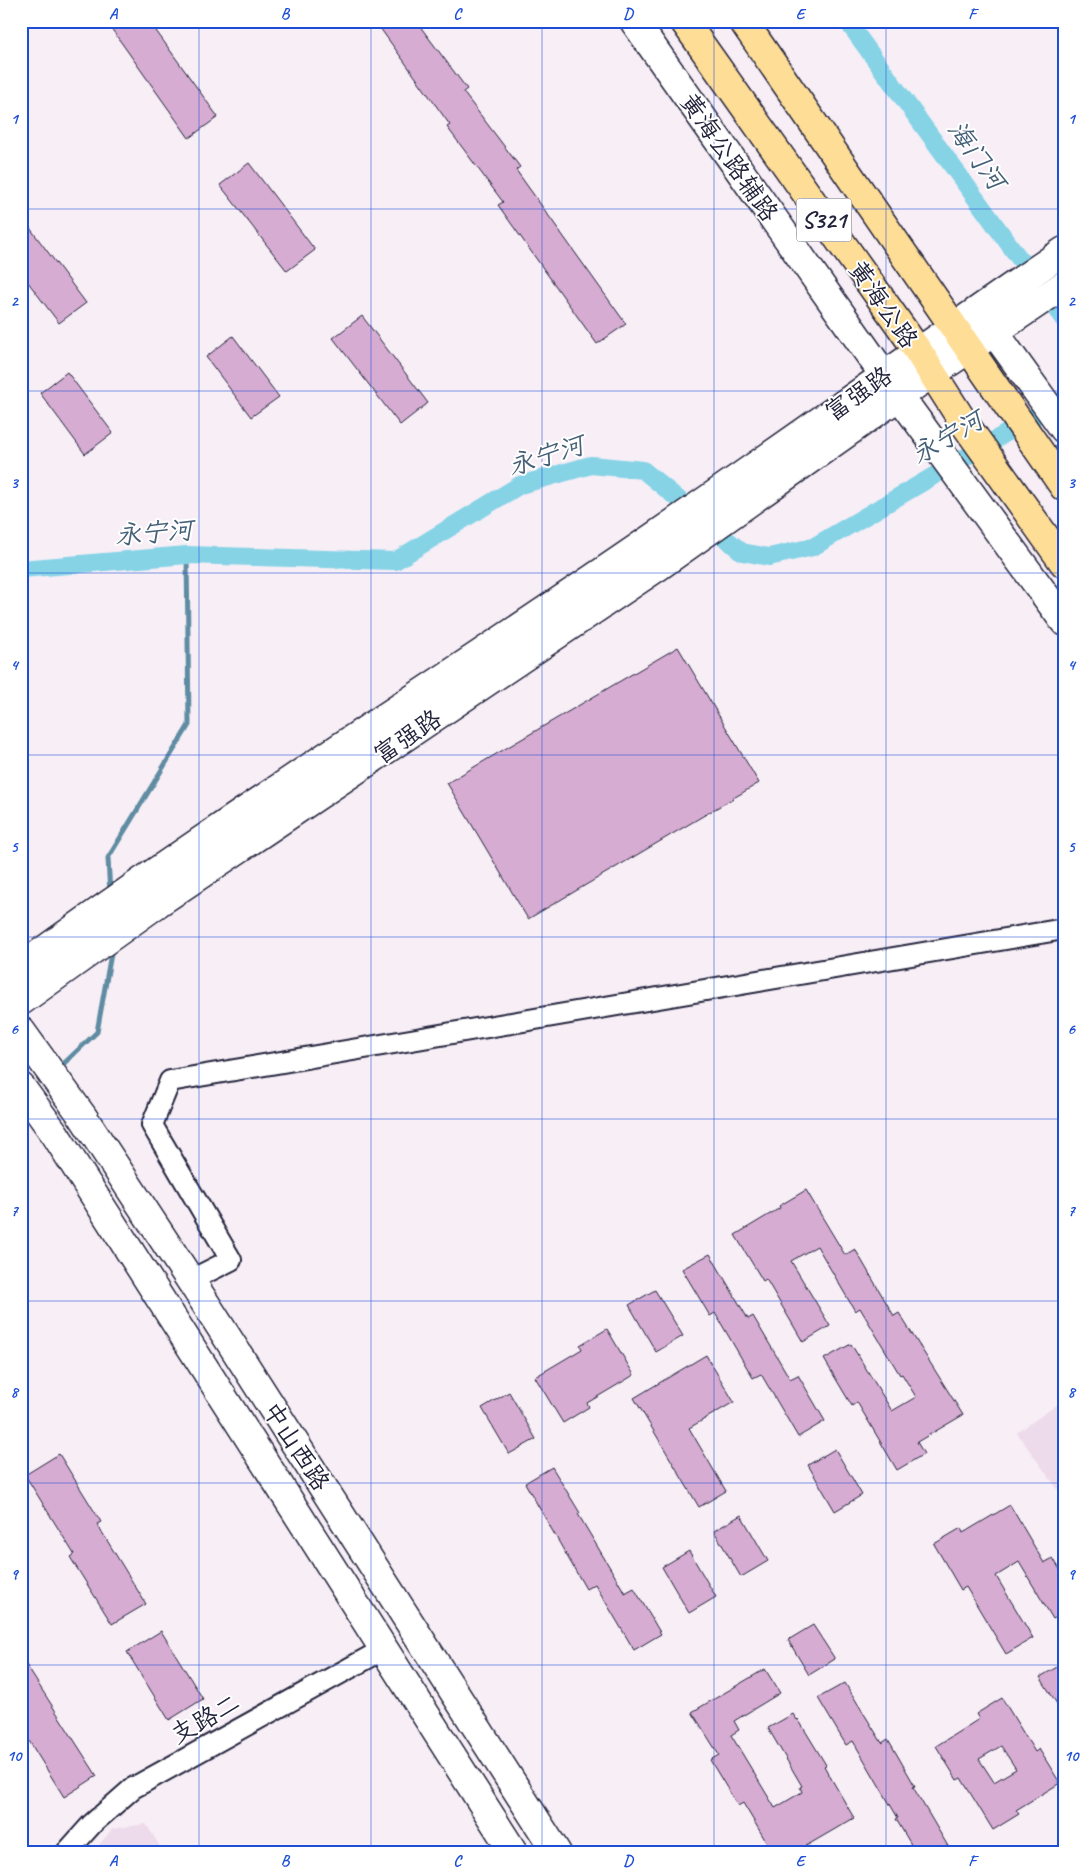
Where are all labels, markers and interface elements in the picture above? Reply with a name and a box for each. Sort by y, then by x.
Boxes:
text: A [109,4,119,24]
text: B [281,4,291,24]
text: C [453,4,463,24]
text: D [623,4,634,24]
text: E [796,4,807,24]
text: F [968,4,979,24]
street label: 黄海公路辅路 [673,87,785,228]
text: 1 [10,109,19,129]
text: 1 [1067,109,1076,129]
water label: 海门河 [940,114,1015,200]
road number: S321 [796,198,852,242]
street label: 黄海公路 [841,254,925,355]
text: 2 [10,291,19,311]
text: 2 [1067,291,1076,311]
street label: 富强路 [819,359,898,428]
water label: 永宁河 [905,402,993,471]
water label: 永宁河 [504,427,592,483]
text: 3 [10,473,19,493]
text: 3 [1067,473,1076,493]
water label: 永宁河 [114,513,198,552]
text: 4 [10,655,19,675]
text: 4 [1067,655,1076,675]
street label: 富强路 [368,703,448,771]
text: 5 [11,837,20,857]
text: 5 [1068,837,1077,857]
text: 6 [10,1019,19,1039]
text: 6 [1067,1019,1076,1039]
text: 7 [10,1201,19,1221]
text: 7 [1067,1201,1076,1221]
text: 8 [10,1382,19,1402]
text: 8 [1067,1382,1076,1402]
street label: 中山西路 [256,1396,337,1497]
text: 9 [10,1564,19,1584]
text: 9 [1067,1564,1076,1584]
street label: 支路二 [165,1687,246,1751]
text: 10 [7,1746,23,1766]
text: 10 [1064,1746,1080,1766]
text: A [109,1851,119,1871]
text: B [281,1851,291,1871]
text: C [453,1851,463,1871]
text: D [623,1851,634,1871]
text: E [796,1851,807,1871]
text: F [968,1851,979,1871]

